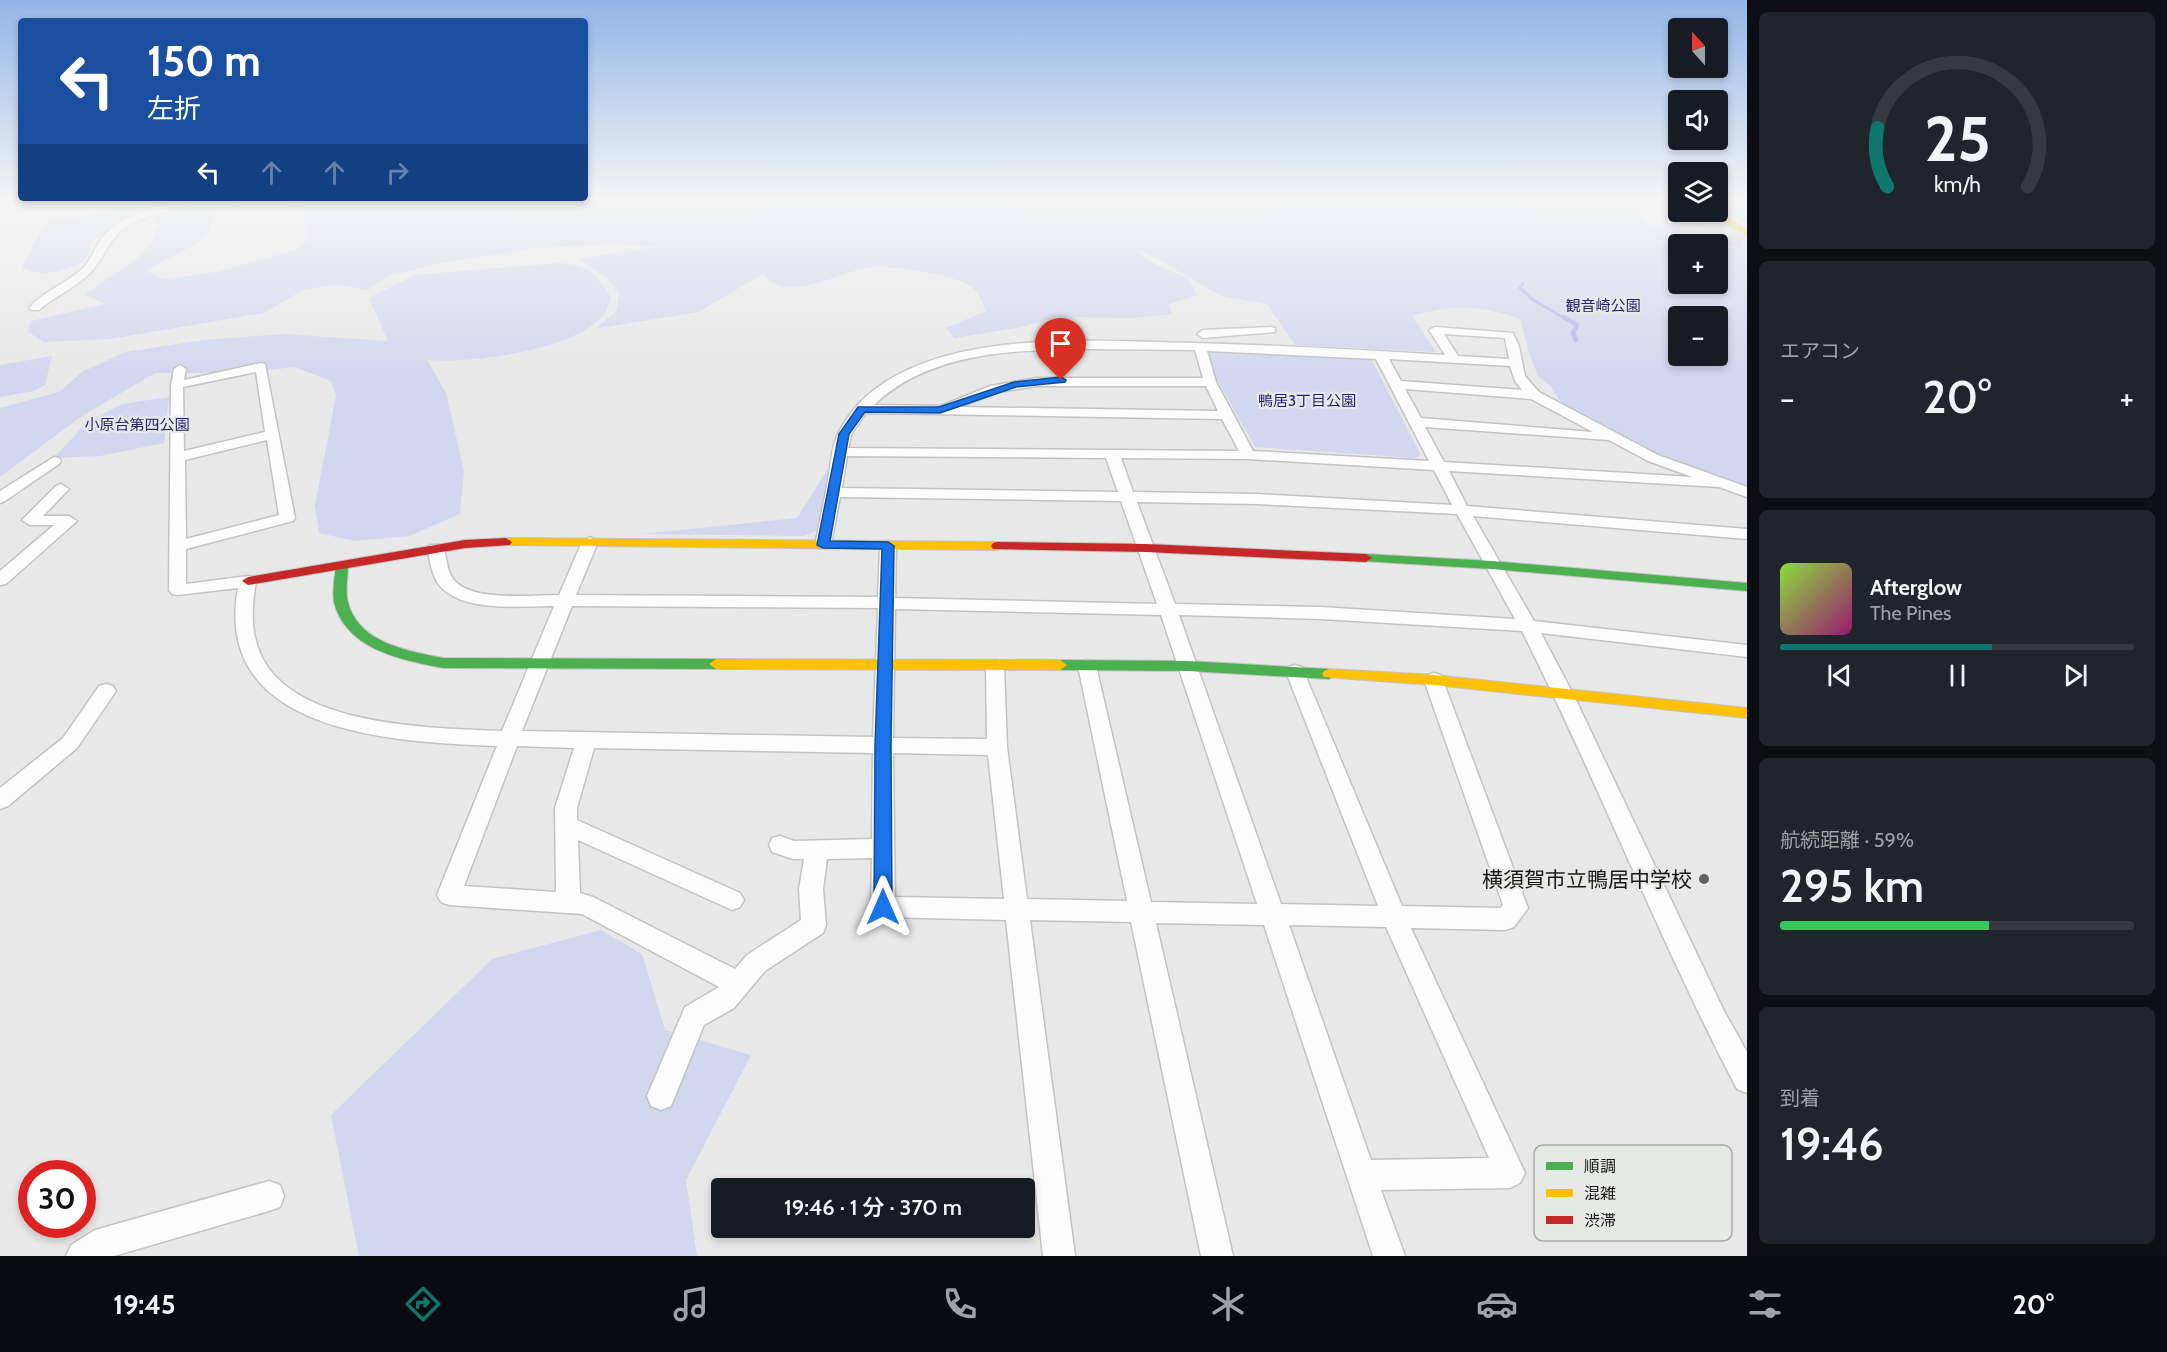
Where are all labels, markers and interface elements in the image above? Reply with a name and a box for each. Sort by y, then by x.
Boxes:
north arrow [1668,18,1728,78]
map controls [1668,18,1728,366]
text: 150 m [147,35,261,87]
icon: left [48,42,126,120]
button: sound [1668,90,1728,150]
text: 左折 [147,92,201,125]
text: 25 [1924,102,1990,178]
icon: left [192,156,225,189]
icon: ahead [255,156,288,189]
icon: ahead [318,156,351,189]
icon: right [381,156,414,189]
button: layers [1668,162,1728,222]
text: km/h [1934,172,1980,198]
button: + [1668,234,1728,294]
park label: 観音崎公園 [1565,297,1641,315]
button: − [1668,306,1728,366]
pin [1035,318,1086,380]
icon: arrive [1044,327,1077,360]
text: エアコン [1780,339,1860,363]
text: 20° [1923,370,1991,424]
text: − [1780,378,1795,418]
text: + [2119,378,2134,418]
park label: 鴨居3丁目公園 [1258,392,1356,410]
park label: 小原台第四公園 [84,416,190,434]
text: Afterglow [1870,574,1962,601]
text: The Pines [1870,601,1951,625]
icon: previous [1823,659,1856,692]
icon: pause [1941,659,1974,692]
icon: next [2059,659,2092,692]
text: 航続距離 · 59% [1780,828,1914,852]
text: 295 km [1780,859,1924,913]
place label: 横須賀市立鴨居中学校 [1482,867,1692,892]
marker: 横須賀市立鴨居中学校 [1697,872,1711,886]
position arrow [851,875,915,939]
text: 到着 [1780,1086,1820,1110]
text: 19:46 [1780,1117,1884,1171]
legend [1534,1145,1732,1241]
text: 順調 [1584,1157,1616,1176]
speed limit sign: 30 [18,1160,96,1238]
text: 混雑 [1584,1184,1616,1203]
text: 19:46 · 1 分 · 370 m [784,1194,962,1221]
text: 渋滞 [1584,1211,1616,1230]
icon: directions [402,1283,444,1325]
icon: music [670,1283,712,1325]
icon: phone [939,1283,981,1325]
icon: climate [1207,1283,1249,1325]
icon: car [1476,1283,1518,1325]
icon: filters [1744,1283,1786,1325]
text: 19:45 [113,1288,176,1321]
text: 20° [2013,1288,2054,1321]

